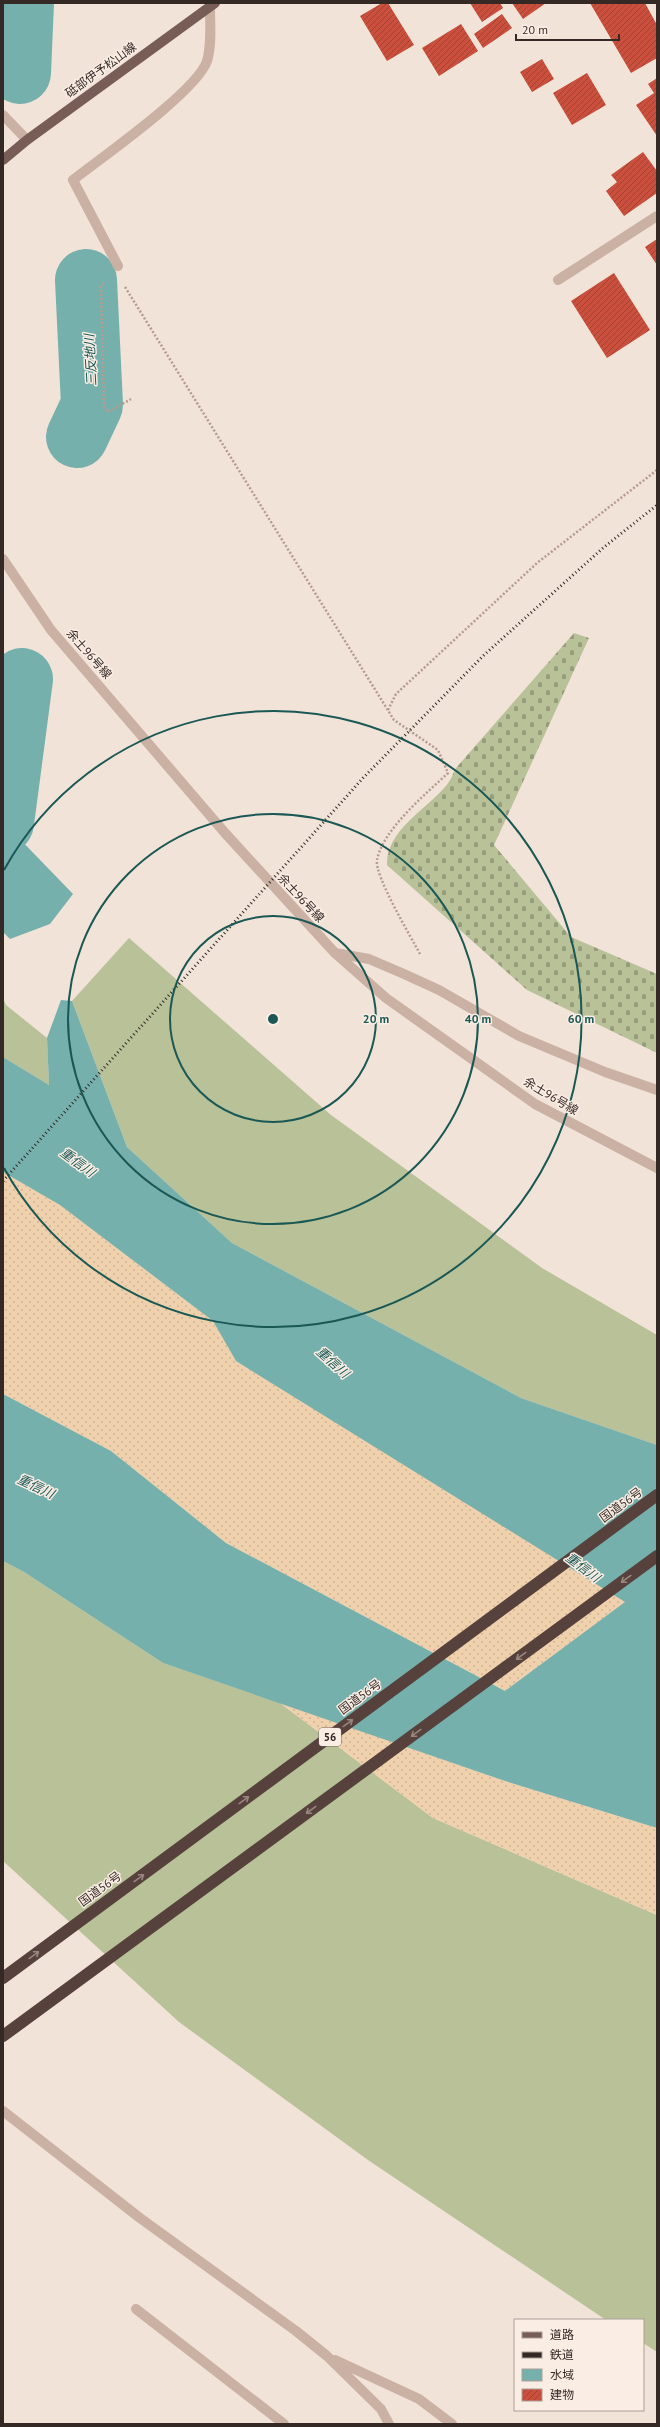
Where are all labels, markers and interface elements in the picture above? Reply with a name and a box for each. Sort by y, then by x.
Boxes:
scale bar [516,16,619,42]
text: 20 m [522,22,548,37]
street label: 砥部伊予松山線 [62,39,139,100]
water label: 三反地川 [81,332,100,386]
street label: 余土96号線 [64,626,115,682]
street label: 余土96号線 [275,870,328,925]
text: 20 m [363,1011,389,1026]
text: 40 m [465,1011,491,1026]
text: 60 m [568,1011,594,1026]
centre of rings [266,1012,280,1026]
street label: 余土96号線 [521,1073,581,1118]
water label: 重信川 [57,1144,100,1182]
water label: 重信川 [312,1343,354,1383]
water label: 重信川 [15,1471,59,1503]
street label: 国道56号 [596,1484,645,1525]
water label: 重信川 [562,1549,605,1587]
one-way arrow [620,1575,631,1583]
one-way arrow [515,1652,526,1660]
street label: 国道56号 [335,1676,384,1717]
one-way arrow [343,1719,354,1727]
road number: 56 [319,1728,341,1746]
one-way arrow [411,1729,422,1737]
one-way arrow [238,1796,249,1805]
one-way arrow [306,1806,317,1814]
street label: 国道56号 [75,1868,124,1909]
one-way arrow [133,1873,144,1882]
one-way arrow [29,1951,40,1959]
legend [514,2319,644,2411]
text: 道路 [550,2327,574,2342]
text: 鉄道 [550,2347,574,2362]
text: 水域 [550,2367,574,2382]
text: 建物 [550,2387,574,2402]

